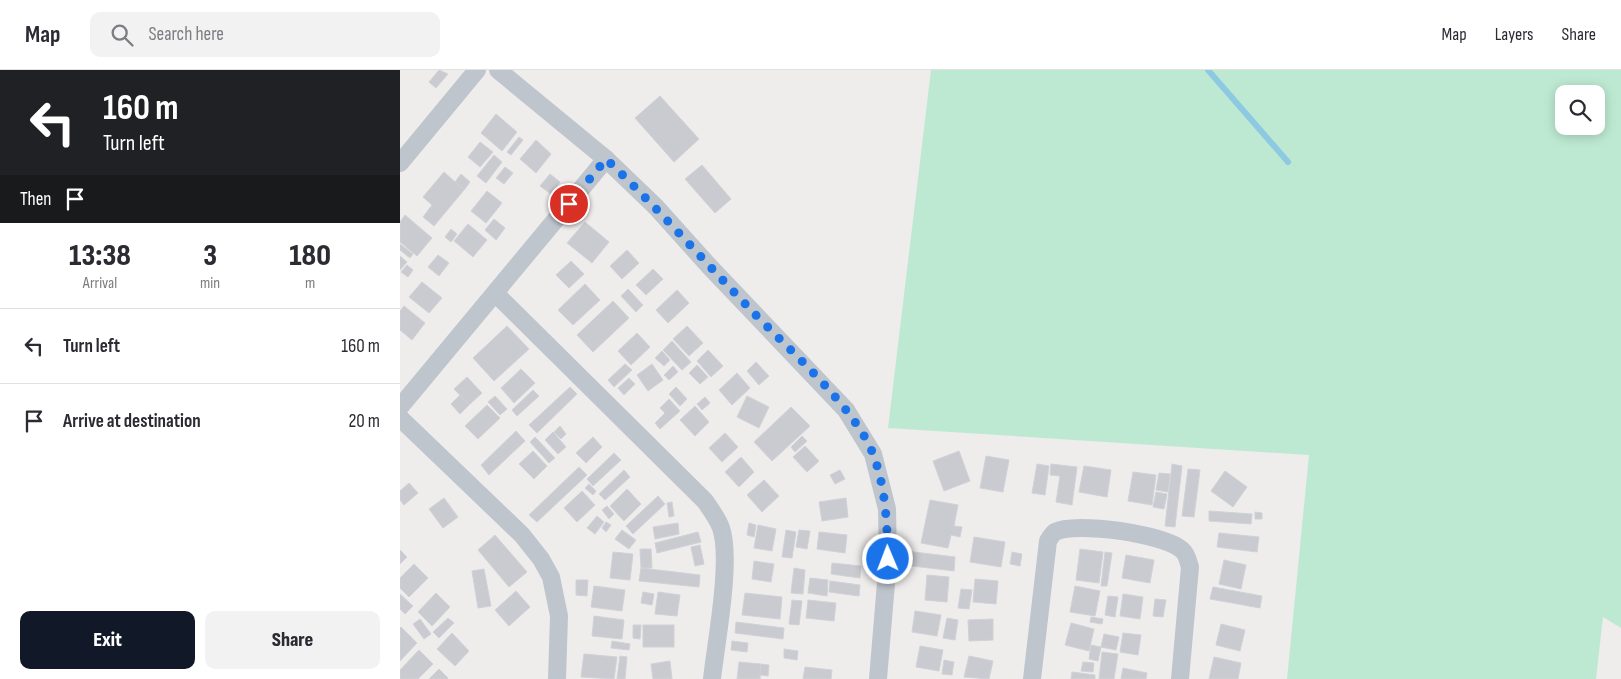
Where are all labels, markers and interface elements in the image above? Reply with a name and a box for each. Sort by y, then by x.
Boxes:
search box [90,12,440,57]
text: Map [25,20,60,49]
icon: search [108,21,136,49]
text: Search here [148,23,224,46]
text: Map [1442,24,1467,45]
text: Layers [1495,24,1534,45]
text: Share [1562,24,1596,45]
map controls [1555,85,1605,135]
button: search [1555,85,1605,135]
text: 160 m [103,87,179,130]
icon: left [20,90,85,155]
text: Turn left [103,130,165,157]
pin [548,183,590,225]
icon: arrive [61,185,89,213]
text: Then [20,188,51,211]
icon: arrive [555,190,583,218]
text: 13:38 [69,238,131,274]
text: 3 [203,238,217,274]
text: 180 [289,238,331,274]
text: Arrival [83,274,117,293]
text: min [200,274,220,293]
text: m [305,274,315,293]
icon: left [20,332,48,360]
text: Turn left [63,335,120,358]
text: 160 m [341,335,380,358]
icon: arrive [20,407,48,435]
text: Arrive at destination [63,410,201,433]
text: 20 m [348,410,380,433]
position arrow [861,532,913,584]
button: Exit [20,611,195,669]
button: Share [205,611,380,669]

